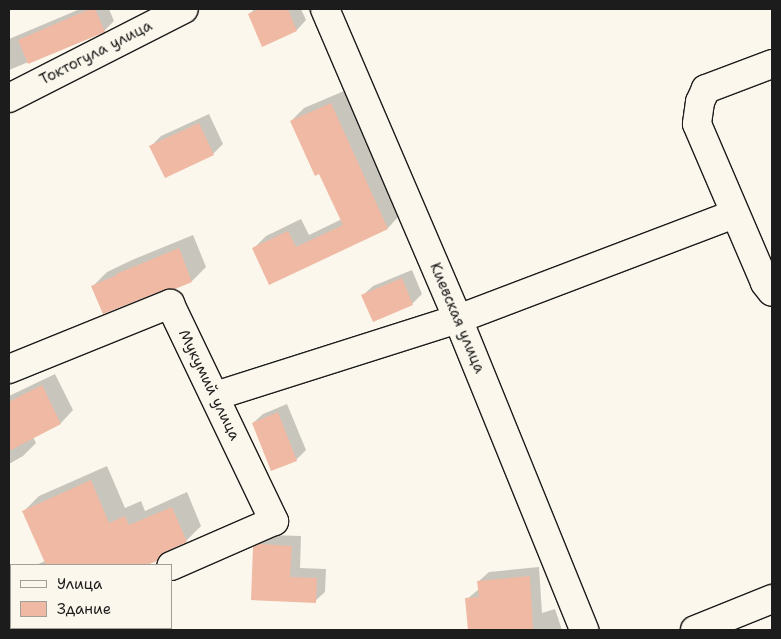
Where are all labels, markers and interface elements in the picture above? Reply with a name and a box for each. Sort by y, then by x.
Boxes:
street label: Токтогула улица [37,17,155,89]
street label: Киевская улица [426,260,488,376]
street label: Мукумий улица [174,327,244,443]
legend [10,564,172,629]
text: Улица [57,574,102,594]
text: Здание [57,599,111,619]

